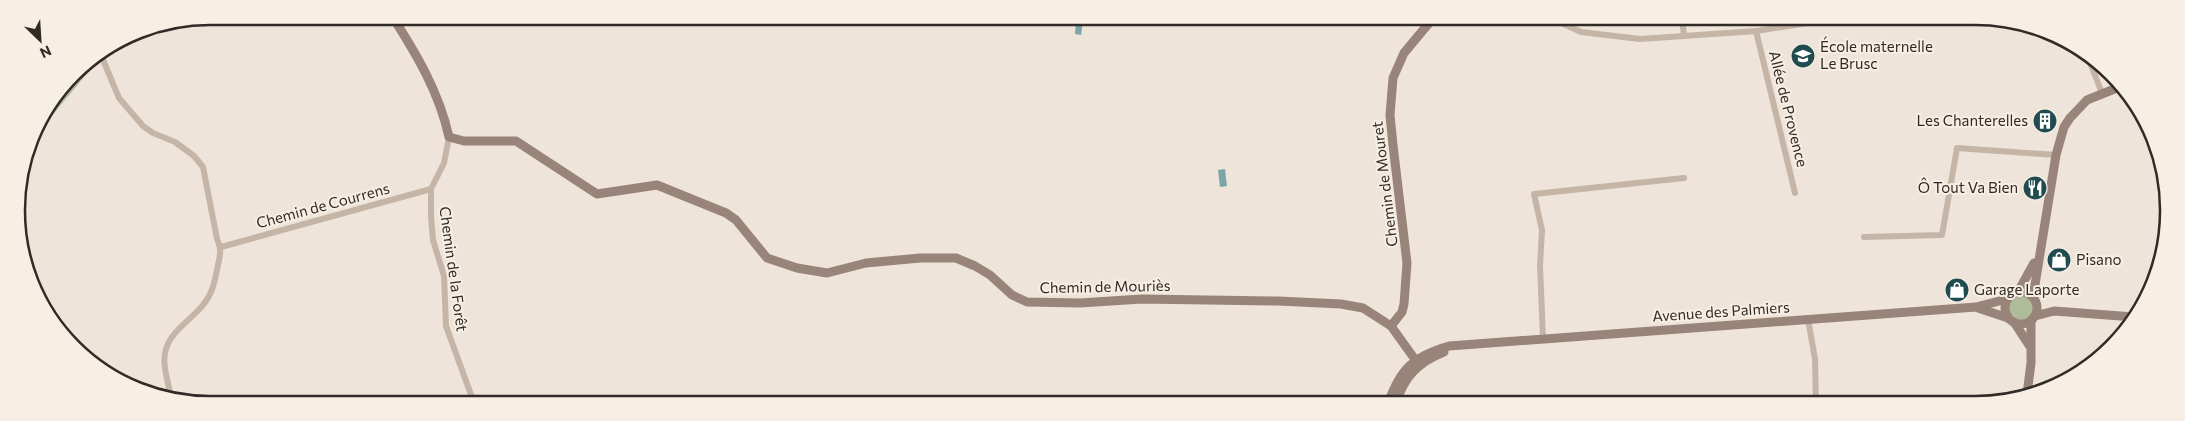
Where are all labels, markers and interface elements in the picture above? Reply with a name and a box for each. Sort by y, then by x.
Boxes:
north arrow [15,15,65,65]
place label: École maternelle Le Brusc [1820,36,1933,72]
text: N [37,42,54,62]
school or university icon: École maternelle Le Brusc [1790,43,1816,69]
street label: Allée de Provence [1766,49,1812,169]
building icon: Les Chanterelles [2032,108,2058,134]
place label: Les Chanterelles [1917,111,2028,129]
street label: Chemin de Mouret [1367,120,1401,248]
restaurant icon: Ô Tout Va Bien [2022,175,2048,201]
place label: Ô Tout Va Bien [1918,177,2018,196]
street label: Chemin de Courrens [254,179,392,231]
street label: Chemin de la Forêt [436,205,472,333]
shop icon: Pisano [2046,247,2072,273]
place label: Pisano [2076,250,2122,268]
street label: Chemin de Mouriès [1039,276,1171,296]
shop icon: Garage Laporte [1944,277,1970,303]
place label: Garage Laporte [1974,280,2080,298]
street label: Avenue des Palmiers [1652,297,1790,325]

